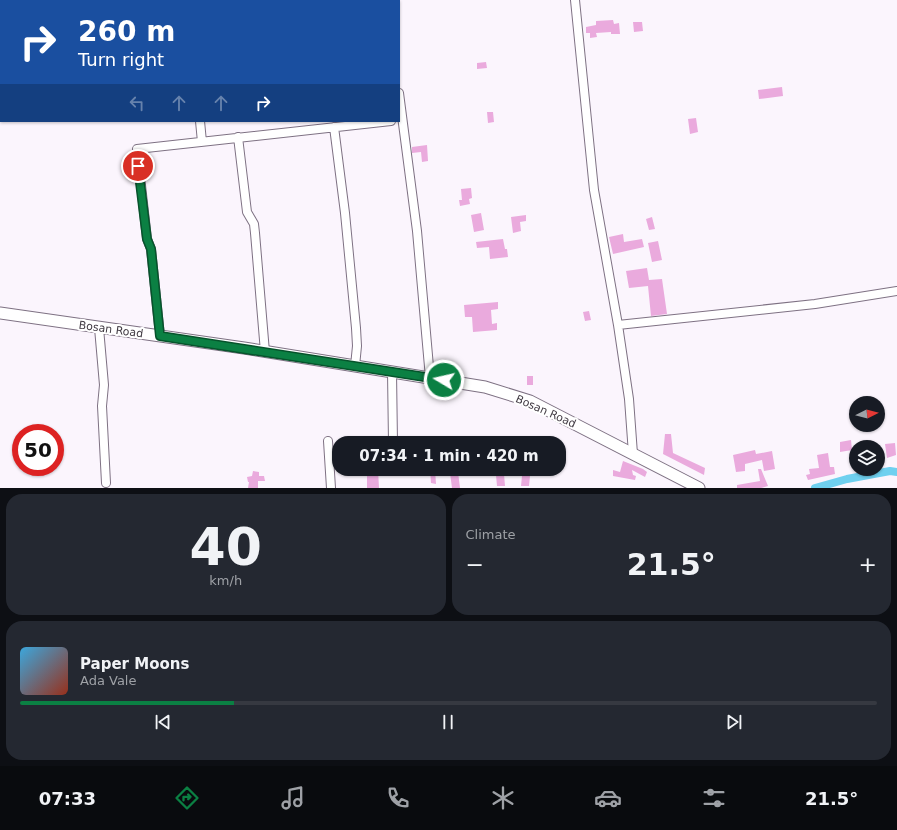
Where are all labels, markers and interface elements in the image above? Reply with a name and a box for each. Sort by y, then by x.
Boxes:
text: 260 m [78,15,175,48]
icon: right [12,16,64,68]
text: Turn right [78,49,164,70]
icon: left [126,92,148,114]
icon: ahead [168,92,190,114]
icon: ahead [210,92,232,114]
icon: right [252,92,274,114]
pin [121,149,155,183]
icon: arrive [127,155,149,177]
street label: Bosan Road [78,319,144,340]
position arrow [423,359,465,401]
street label: Bosan Road [514,392,578,431]
north arrow [849,396,885,432]
map controls [849,396,885,476]
speed limit sign: 50 [12,424,64,476]
button: layers [849,440,885,476]
text: 07:34 · 1 min · 420 m [359,447,539,465]
text: 40 [190,517,262,577]
text: Climate [466,527,516,542]
text: 21.5° [627,547,716,582]
text: − [466,552,484,577]
text: + [859,552,877,577]
text: km/h [209,573,242,588]
text: Paper Moons [80,655,189,673]
text: Ada Vale [80,673,136,688]
icon: previous [152,711,174,733]
icon: pause [437,711,459,733]
icon: next [723,711,745,733]
icon: directions [173,784,201,812]
icon: music [279,784,307,812]
icon: phone [384,784,412,812]
icon: climate [489,784,517,812]
icon: car [594,784,622,812]
icon: filters [700,784,728,812]
text: 07:33 [39,788,96,809]
text: 21.5° [805,788,858,809]

